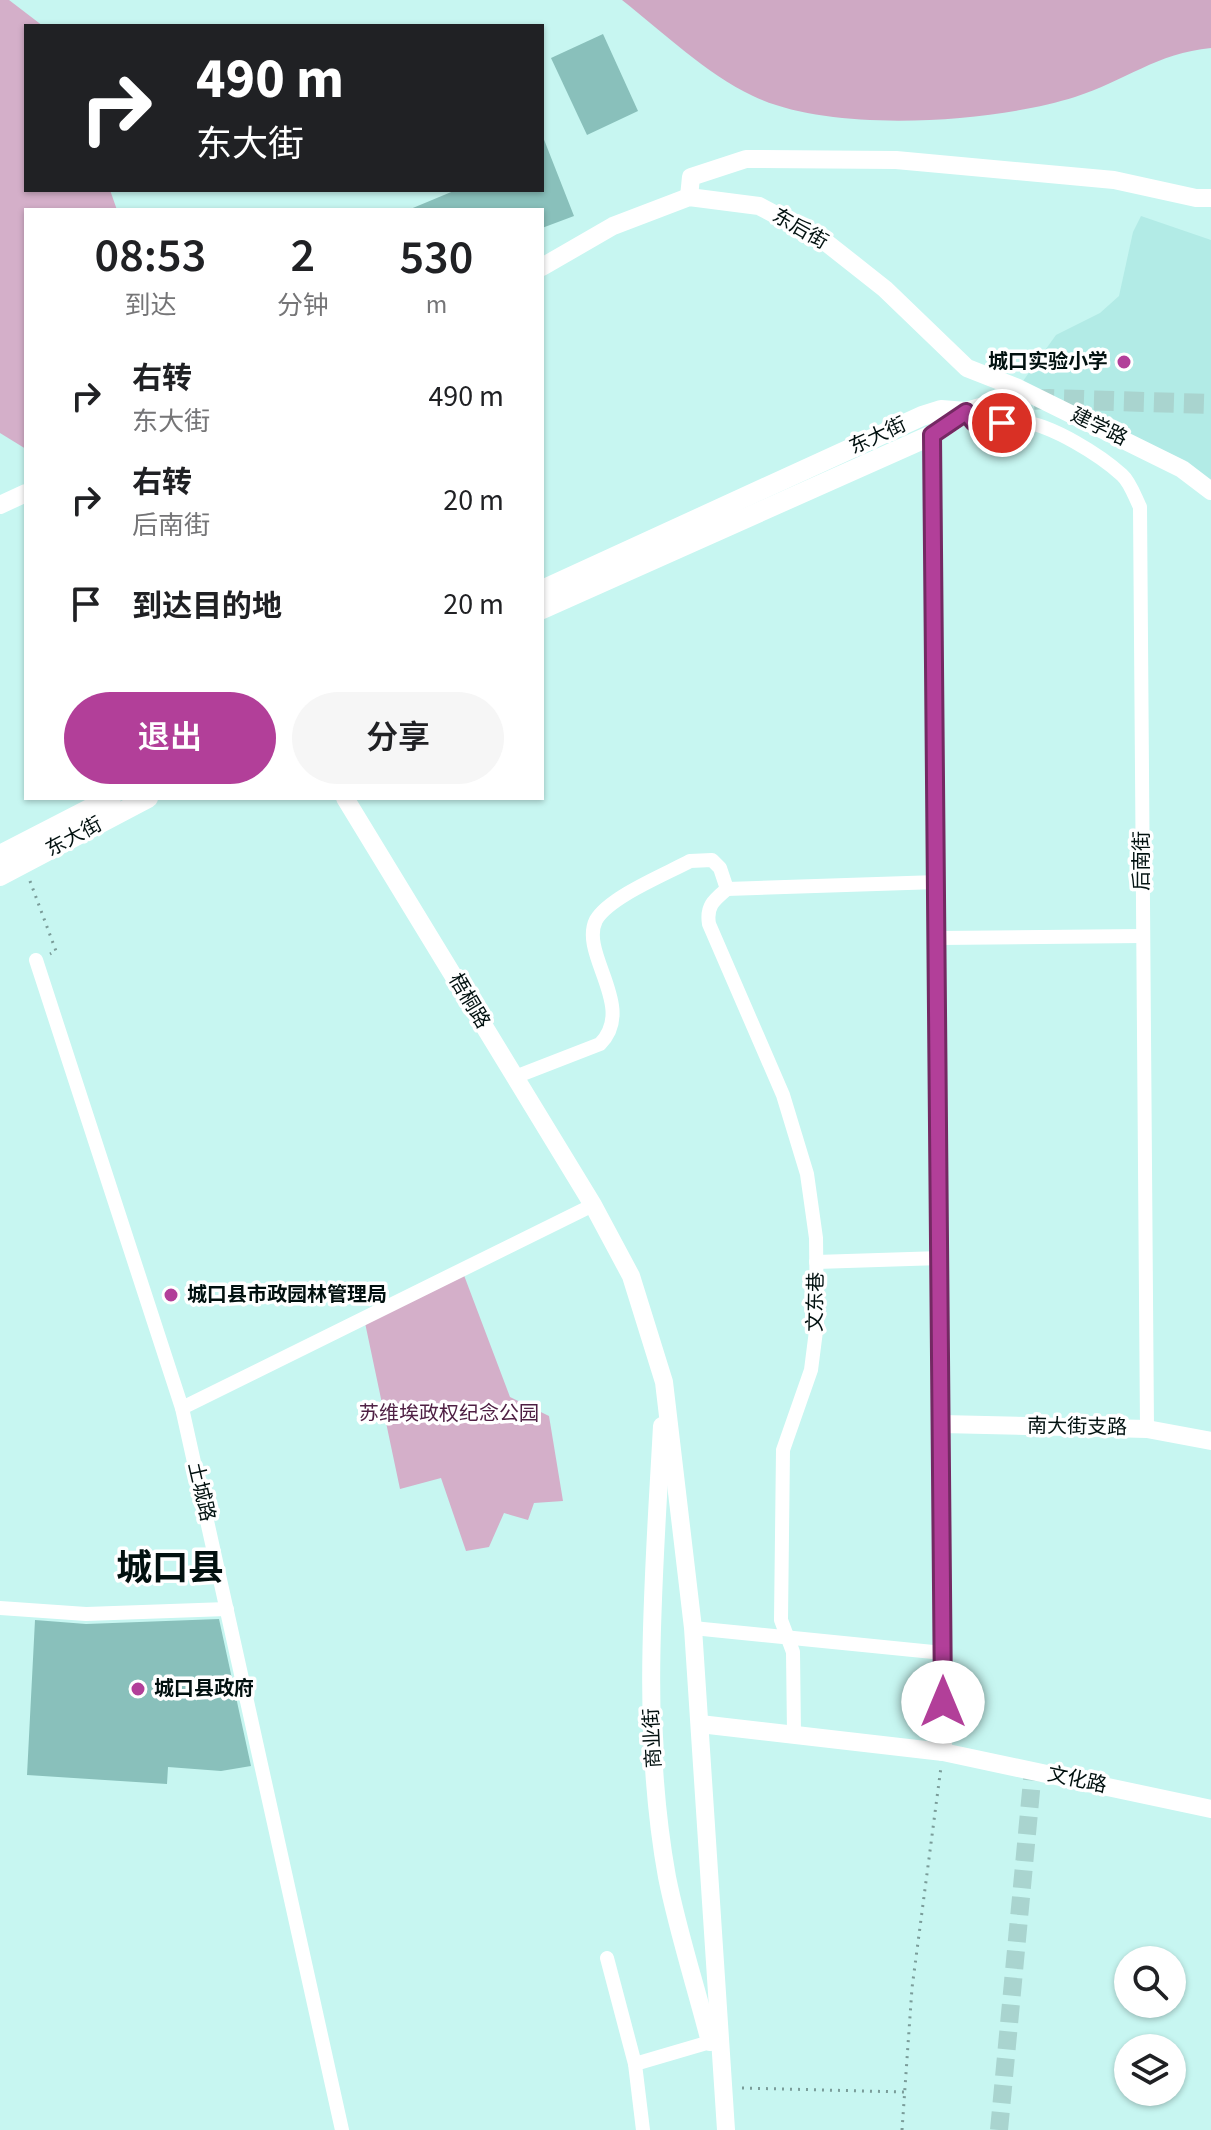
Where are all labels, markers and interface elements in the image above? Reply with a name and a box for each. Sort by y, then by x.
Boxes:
text: 490 m [196,40,344,119]
icon: right [64,56,168,160]
text: 东大街 [196,119,304,170]
street label: 东后街 [767,202,833,256]
text: 08:53 [95,222,206,290]
text: 2 [291,222,315,290]
text: 530 [400,224,473,292]
text: m [426,286,447,323]
text: 到达 [124,287,176,324]
text: 分钟 [277,287,329,324]
place label: 城口实验小学 [988,348,1108,376]
marker: 城口实验小学 [1115,353,1133,371]
text: 右转 [132,357,192,400]
icon: right [64,374,108,418]
text: 490 m [428,375,504,418]
pin [968,389,1036,457]
icon: arrive [980,401,1024,445]
street label: 建学路 [1066,401,1132,453]
text: 东大街 [132,403,210,440]
street label: 东大街 [845,411,911,461]
text: 右转 [132,461,192,504]
icon: right [64,478,108,522]
text: 20 m [443,479,504,522]
text: 后南街 [132,507,210,544]
icon: arrive [64,582,108,626]
text: 20 m [443,583,504,626]
text: 到达目的地 [132,585,282,628]
button: 退出 [64,692,276,784]
button: 分享 [292,692,504,784]
street label: 东大街 [41,811,107,863]
street label: 后南街 [1128,831,1156,891]
street label: 梧桐路 [442,968,496,1034]
street label: 文东巷 [801,1272,831,1332]
place label: 城口县市政园林管理局 [187,1281,387,1309]
marker: 城口县市政园林管理局 [162,1286,180,1304]
park label: 苏维埃政权纪念公园 [359,1400,539,1428]
street label: 南大街支路 [1027,1412,1127,1442]
street label: 土城路 [181,1460,221,1524]
district label: 城口县 [116,1543,224,1594]
position arrow [901,1660,985,1744]
place label: 城口县政府 [154,1675,254,1703]
marker: 城口县政府 [129,1680,147,1698]
street label: 商业街 [637,1707,669,1769]
street label: 文化路 [1045,1760,1109,1800]
map controls [1114,1946,1186,2106]
button: search [1114,1946,1186,2018]
button: layers [1114,2034,1186,2106]

